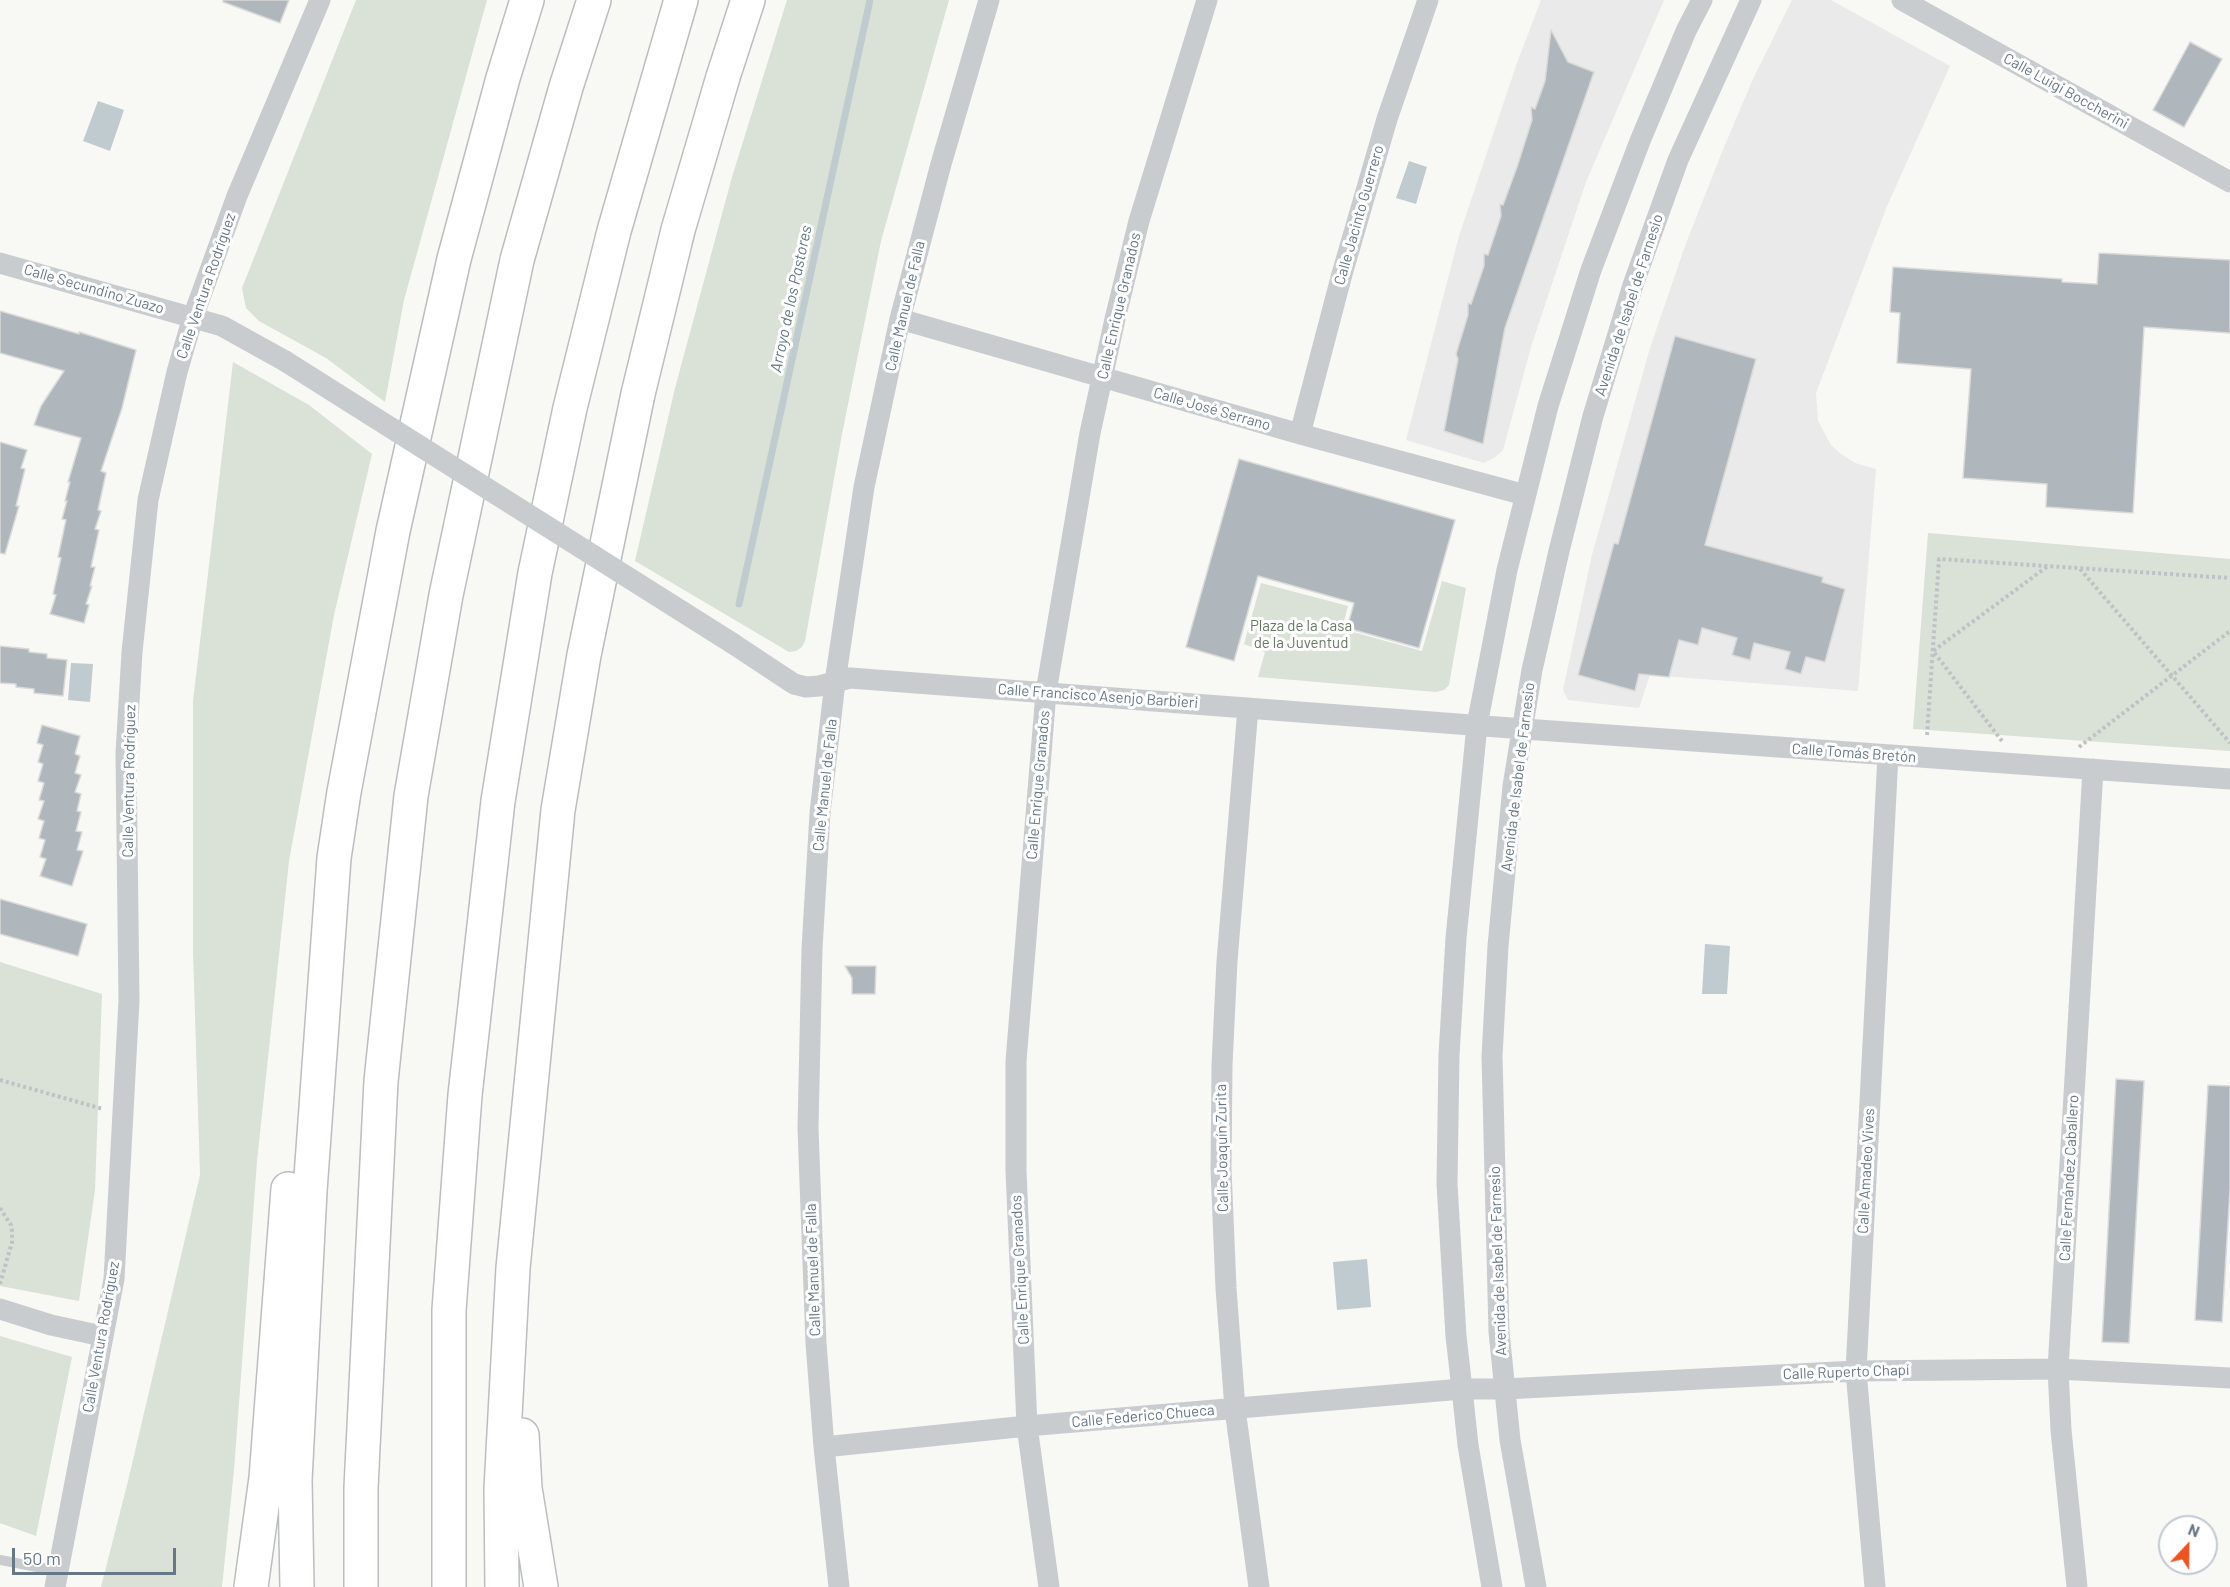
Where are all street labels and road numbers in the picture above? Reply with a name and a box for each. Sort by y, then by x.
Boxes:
street label: Calle Luigi Boccherini [2000,49,2132,133]
street label: Calle Jacinto Guerrero [1330,143,1388,287]
street label: Calle Ventura Rodríguez [173,211,239,361]
street label: Avenida de Isabel de Farnesio [1591,212,1667,398]
street label: Calle Enrique Granados [1093,231,1145,381]
street label: Calle Manuel de Falla [881,239,929,373]
street label: Calle Secundino Zuazo [22,260,166,318]
street label: Calle José Serrano [1151,384,1273,434]
street label: Calle Francisco Asenjo Barbieri [997,680,1199,712]
street label: Avenida de Isabel de Farnesio [1497,682,1539,872]
street label: Calle Ventura Rodríguez [119,704,139,858]
street label: Calle Enrique Granados [1023,710,1053,860]
street label: Calle Manuel de Falla [809,718,841,852]
street label: Calle Tomás Bretón [1791,740,1917,766]
street label: Calle Joaquín Zurita [1212,1084,1232,1212]
street label: Calle Fernández Caballero [2056,1094,2082,1262]
street label: Calle Amadeo Vives [1854,1108,1878,1234]
street label: Avenida de Isabel de Farnesio [1486,1166,1510,1356]
street label: Calle Enrique Granados [1007,1195,1033,1345]
street label: Calle Manuel de Falla [802,1203,824,1337]
street label: Calle Ventura Rodríguez [79,1260,123,1414]
street label: Calle Ruperto Chapí [1783,1361,1909,1383]
street label: Calle Federico Chueca [1071,1401,1215,1431]

